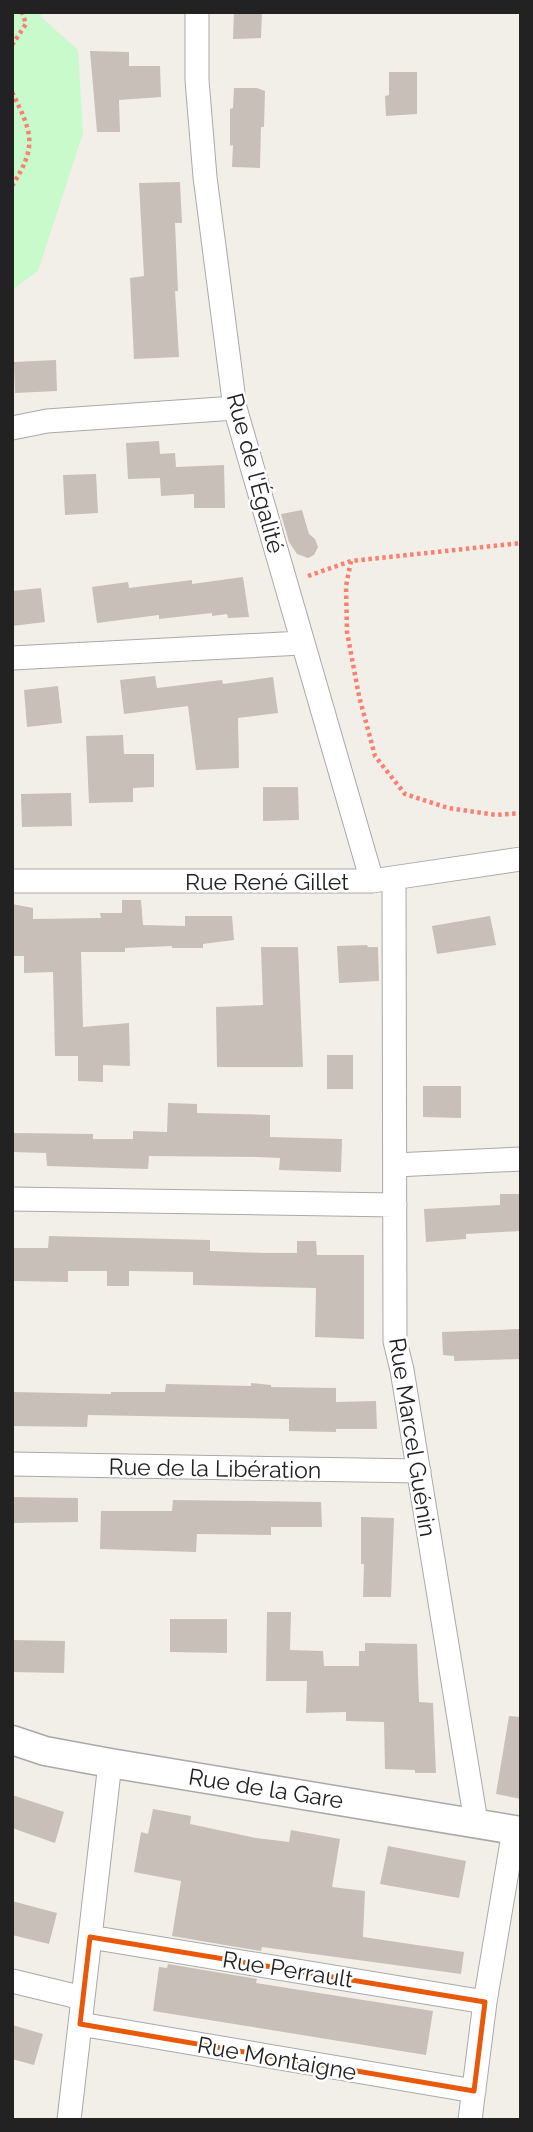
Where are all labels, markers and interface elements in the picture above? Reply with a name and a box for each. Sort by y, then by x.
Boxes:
street label: Rue de l'Égalité [222,390,290,556]
street label: Rue René Gillet [185,868,349,895]
street label: Rue Marcel Guénin [384,1336,442,1538]
street label: Rue de la Libération [108,1453,322,1483]
street label: Rue de la Gare [187,1762,345,1814]
street label: Rue Perrault [221,1945,355,1993]
street label: Rue Montaigne [195,2031,359,2085]

